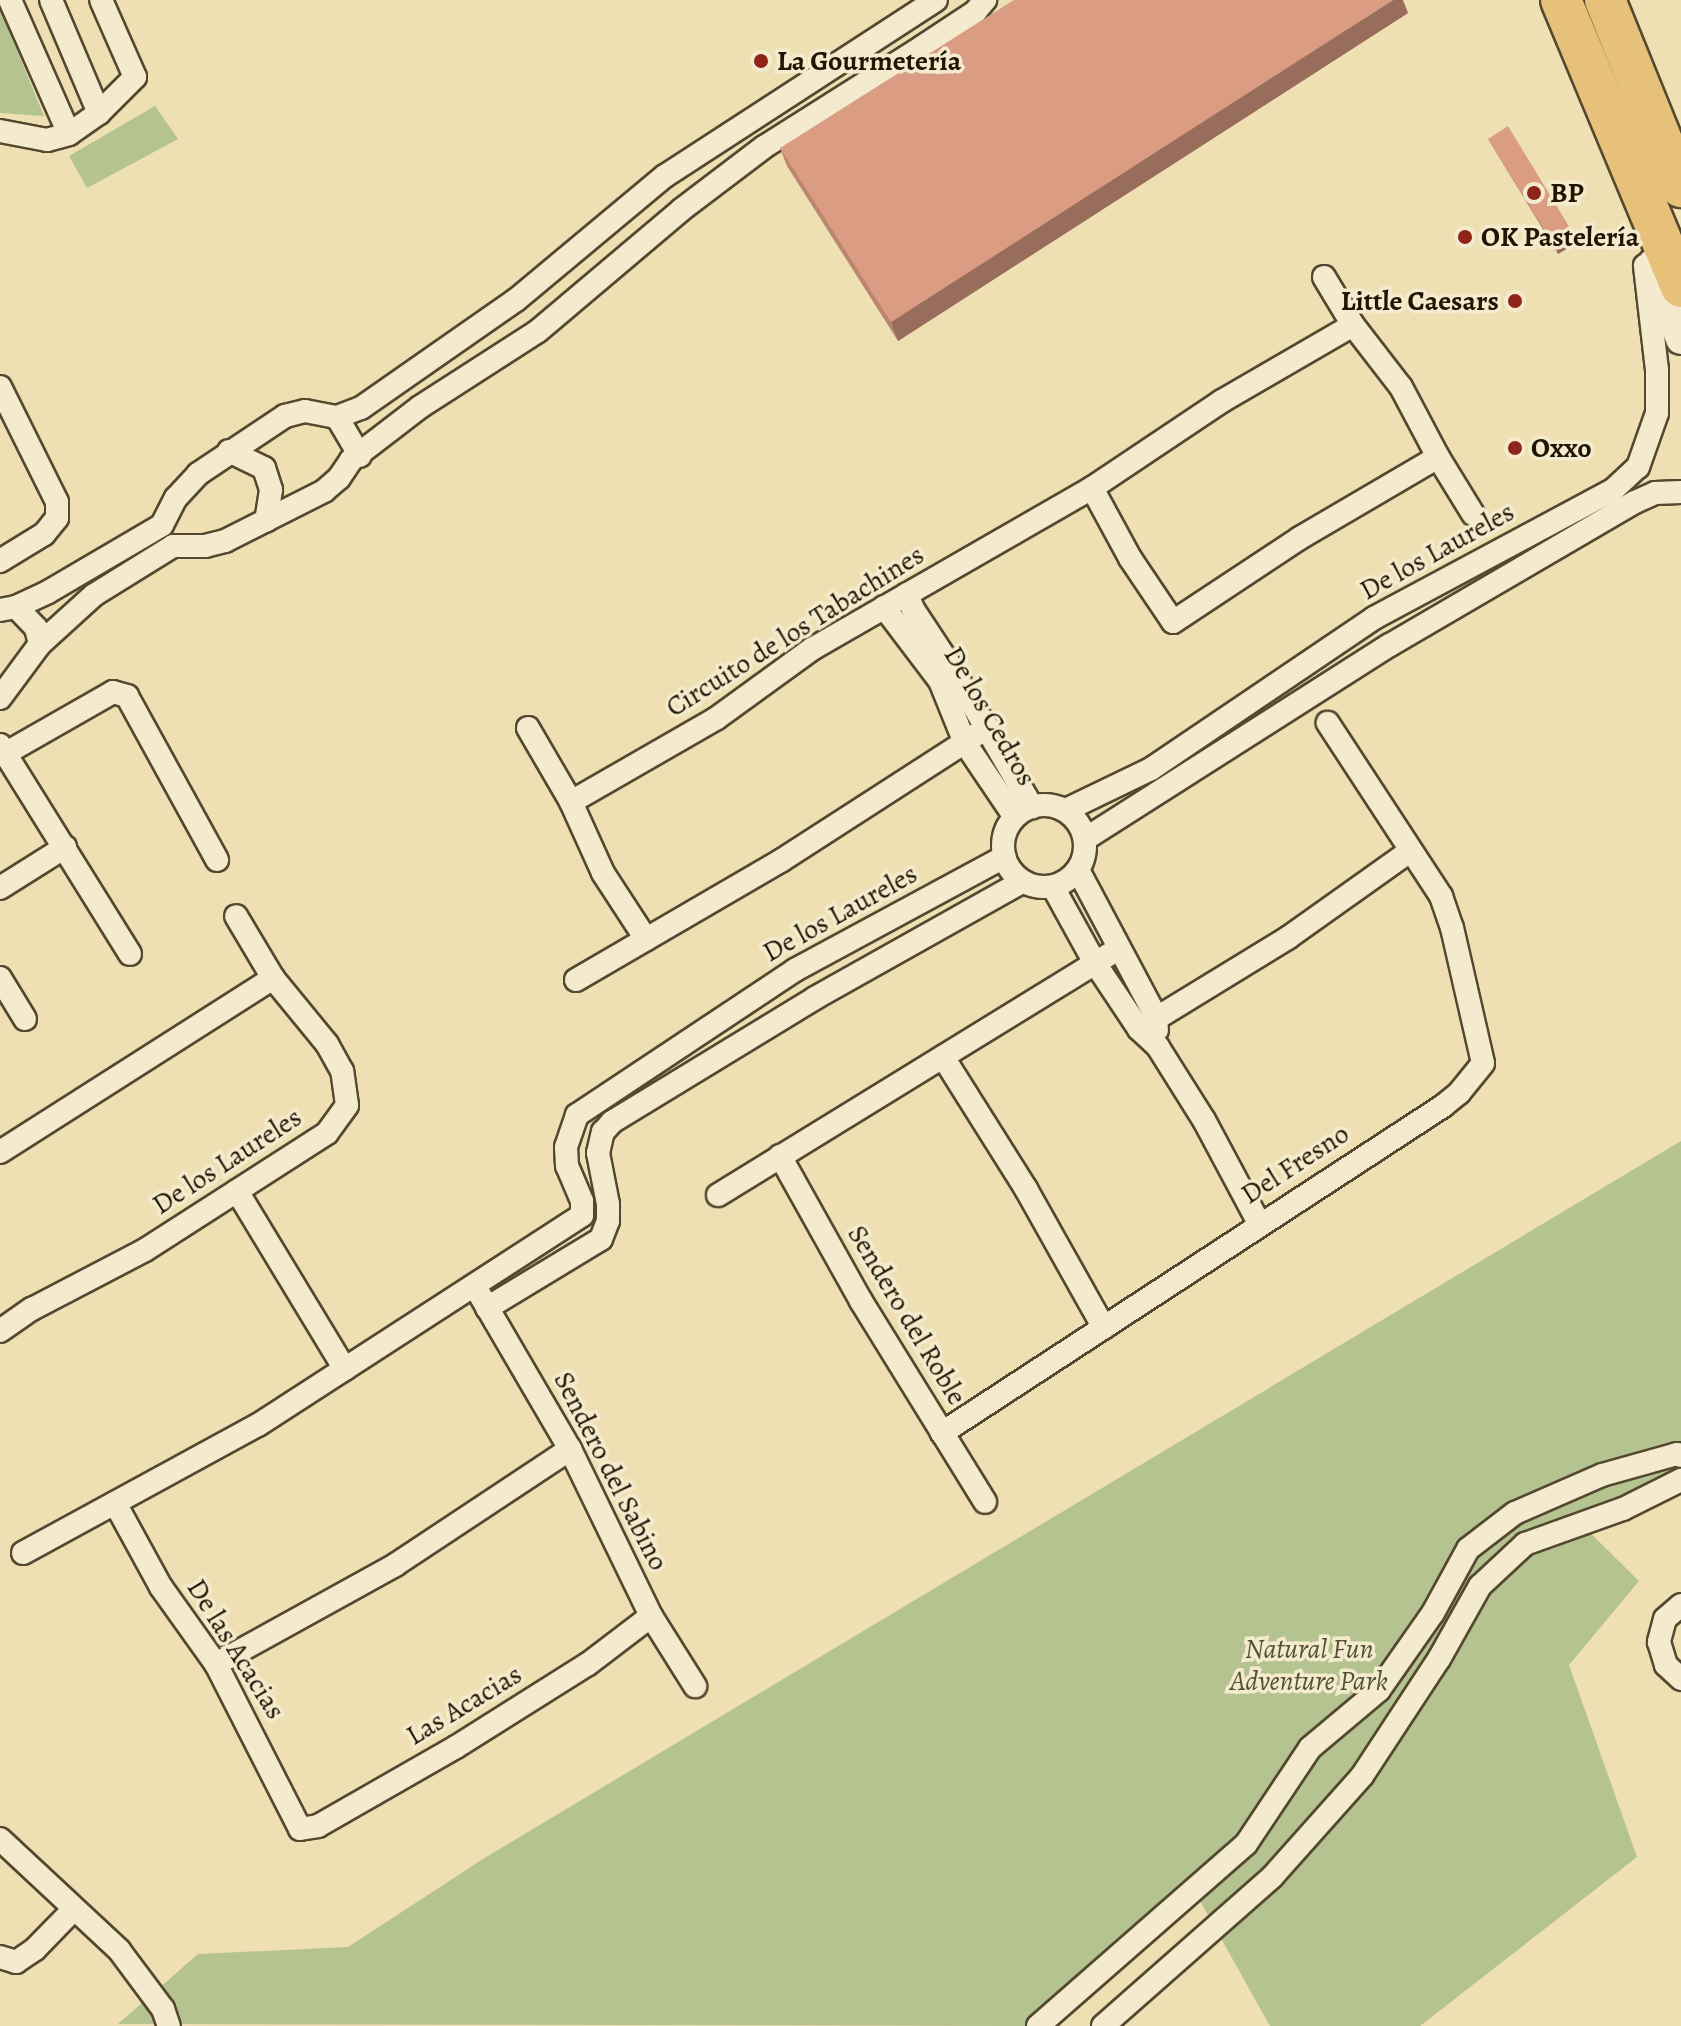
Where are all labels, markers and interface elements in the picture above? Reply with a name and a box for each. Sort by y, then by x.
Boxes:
place label: La Gourmetería [777,44,961,78]
marker: La Gourmetería [752,52,770,70]
place label: BP [1550,176,1584,210]
marker: BP [1525,184,1543,202]
place label: OK Pastelería [1481,220,1639,254]
marker: OK Pastelería [1456,228,1474,246]
place label: Little Caesars [1341,284,1499,318]
marker: Little Caesars [1506,292,1524,310]
place label: Oxxo [1531,431,1592,465]
marker: Oxxo [1506,439,1524,457]
street label: De los Laureles [1354,495,1520,607]
street label: Circuito de los Tabachines [660,538,930,724]
street label: De los Cedros [937,640,1043,792]
street label: De los Laureles [757,857,923,969]
street label: De los Laureles [146,1100,308,1222]
street label: Del Fresno [1235,1117,1355,1211]
street label: Sendero del Roble [840,1219,974,1411]
street label: Sendero del Sabino [546,1366,676,1576]
street label: De las Acacias [180,1573,292,1725]
park label: Natural Fun Adventure Park [1230,1632,1388,1698]
street label: Las Acacias [400,1657,528,1753]

